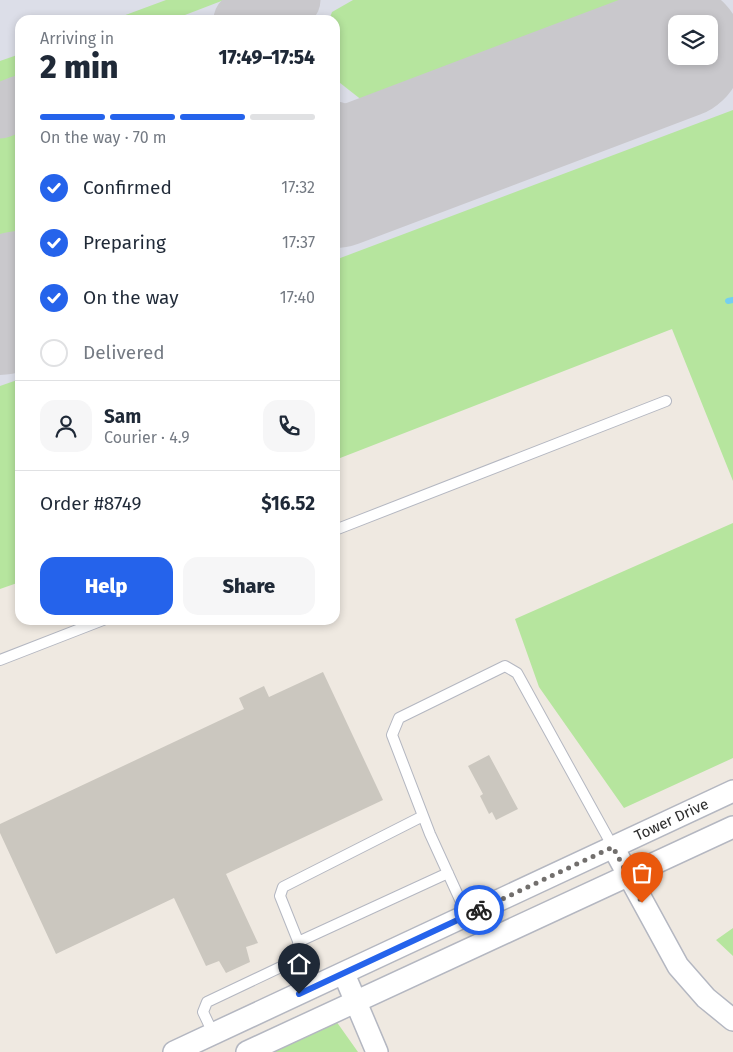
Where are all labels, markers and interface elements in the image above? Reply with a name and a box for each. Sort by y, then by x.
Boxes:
map controls [668,15,718,65]
button: layers [668,15,718,65]
text: Arriving in [40,29,114,48]
text: 17:49–17:54 [219,46,315,69]
text: 2 min [40,48,118,86]
text: On the way · 70 m [40,128,167,147]
icon: check [40,174,68,202]
text: Confirmed [83,176,172,199]
text: 17:32 [281,178,315,197]
icon: check [40,229,68,257]
text: Preparing [83,231,166,254]
text: 17:37 [282,233,315,252]
icon: check [40,284,68,312]
text: On the way [83,286,179,309]
text: 17:40 [280,288,315,307]
text: Delivered [83,341,165,364]
button: person [40,400,92,452]
button: phone [263,400,315,452]
text: Sam [104,405,141,428]
text: Courier · 4.9 [104,428,190,447]
text: Order #8749 [40,492,141,515]
text: $16.52 [261,492,315,515]
button: Help [40,557,173,615]
button: Share [183,557,315,615]
street label: Tower Drive [632,795,711,845]
pin [621,852,663,903]
icon: bag [628,859,656,887]
courier [454,885,504,935]
icon: bike [465,896,493,924]
pin [278,943,320,994]
icon: home [285,950,313,978]

